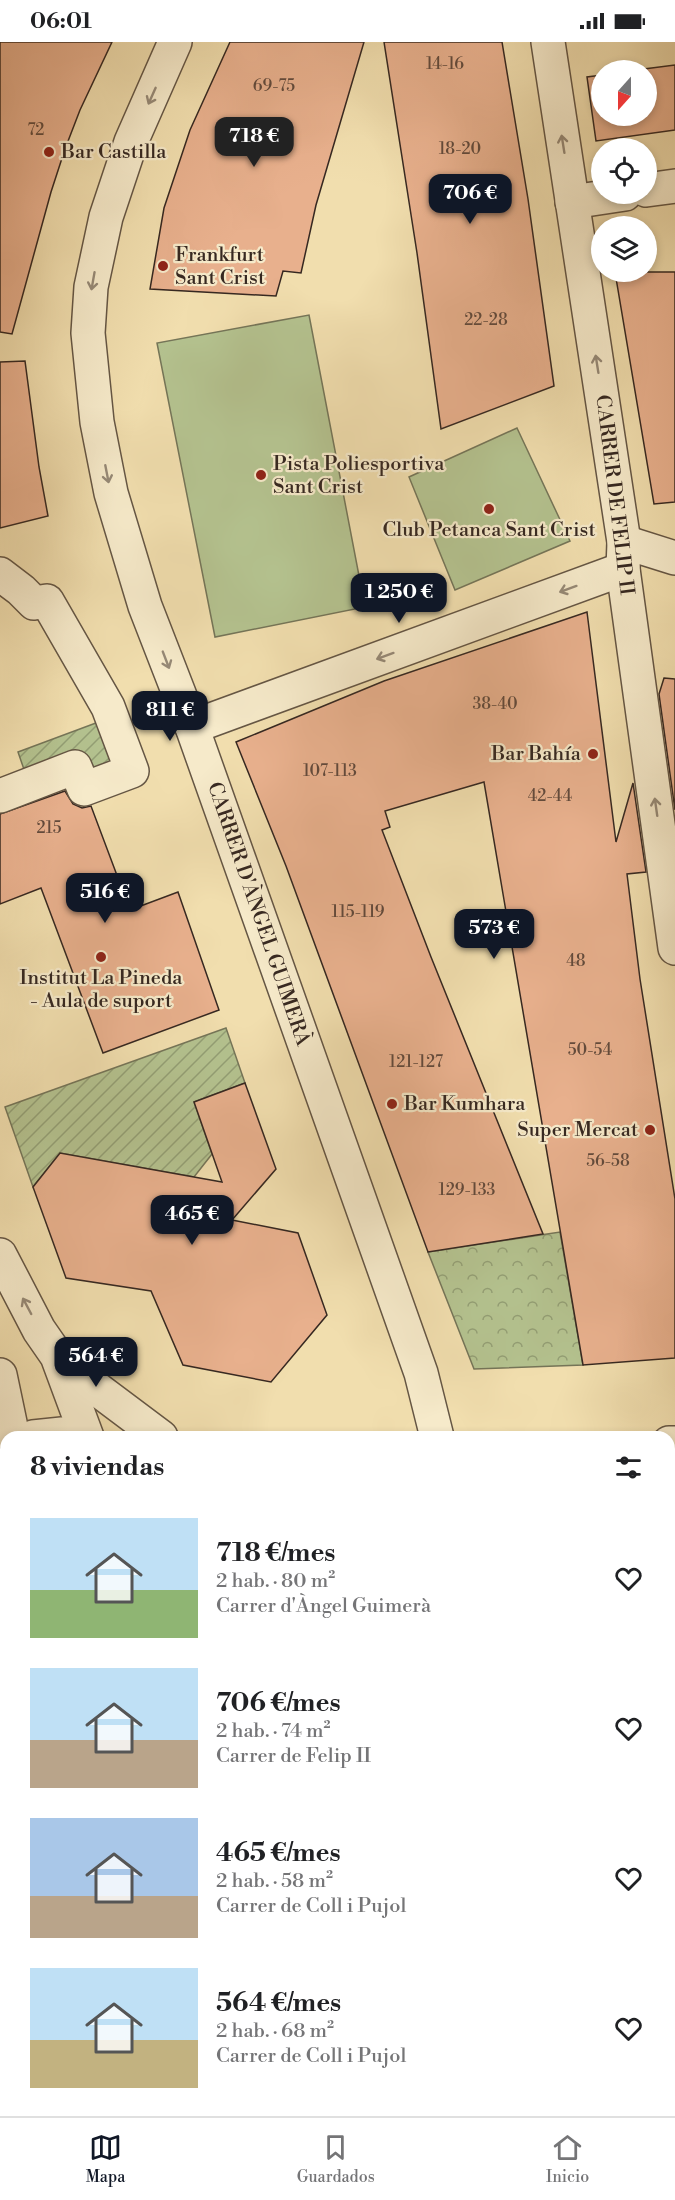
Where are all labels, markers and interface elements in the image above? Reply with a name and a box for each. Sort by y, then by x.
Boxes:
text: 06:01 [30,8,92,35]
house number: 14-16 [426,54,464,74]
north arrow [591,60,657,126]
map controls [591,60,657,282]
house number: 69-75 [253,76,295,96]
one-way arrow [145,86,157,104]
pin: 718 € [212,117,296,168]
house number: 72 [28,120,45,140]
text: 718 € [229,124,279,149]
one-way arrow [557,134,568,154]
button: locate [591,138,657,204]
house number: 18-20 [439,139,481,159]
place label: Bar Castilla [60,140,167,165]
marker: Bar Castilla [42,145,56,159]
pin: 706 € [428,174,512,225]
text: 706 € [443,181,497,206]
button: layers [591,216,657,282]
place label: Frankfurt Sant Crist [175,243,265,291]
marker: Frankfurt Sant Crist [156,259,170,273]
one-way arrow [87,270,98,290]
house number: 22-28 [464,310,508,330]
one-way arrow [591,355,602,375]
street label: CARRER DE FELIP II [589,393,639,597]
place label: Pista Poliesportiva Sant Crist [273,452,445,500]
one-way arrow [102,464,113,483]
marker: Pista Poliesportiva Sant Crist [254,468,268,482]
marker: Club Petanca Sant Crist [482,502,496,516]
place label: Club Petanca Sant Crist [383,518,595,543]
pin: 1 250 € [344,573,454,624]
text: 1 250 € [365,580,433,605]
one-way arrow [559,585,578,596]
one-way arrow [161,650,172,668]
one-way arrow [376,652,394,663]
pin: 811 € [128,691,212,742]
house number: 38-40 [472,694,518,714]
text: 811 € [146,698,194,723]
place label: Bar Bahía [490,742,582,767]
marker: Bar Bahía [586,747,600,761]
house number: 107-113 [303,761,357,781]
street label: CARRER D'ÀNGEL GUIMERÀ [201,778,316,1050]
house number: 42-44 [528,786,573,806]
one-way arrow [650,798,661,817]
house number: 215 [36,818,62,838]
pin: 516 € [63,873,147,924]
text: 516 € [80,880,130,905]
house number: 115-119 [332,902,385,922]
pin: 573 € [452,909,536,960]
text: 573 € [468,916,520,941]
marker: Institut La Pineda - Aula de suport [94,950,108,964]
house number: 48 [566,951,586,971]
place label: Institut La Pineda - Aula de suport [20,966,183,1014]
house number: 50-54 [568,1040,613,1060]
house number: 121-127 [389,1052,443,1072]
place label: Bar Kumhara [403,1092,526,1117]
marker: Bar Kumhara [385,1097,399,1111]
place label: Super Mercat [517,1118,638,1143]
marker: Super Mercat [643,1123,657,1137]
house number: 56-58 [586,1151,630,1171]
house number: 129-133 [439,1180,496,1200]
pin: 465 € [150,1195,234,1246]
text: 465 € [165,1202,219,1227]
one-way arrow [21,1298,32,1316]
pin: 564 € [54,1337,138,1388]
text: 564 € [68,1344,124,1369]
text: 8 viviendas [30,1451,164,1483]
icon: filters [612,1451,645,1484]
text: 718 €/mes [216,1537,336,1569]
icon: home [78,1542,150,1614]
icon: heart [612,1562,645,1595]
text: 2 hab. · 80 m² [216,1569,335,1594]
text: Carrer d'Àngel Guimerà [216,1594,431,1619]
text: 706 €/mes [216,1687,341,1719]
icon: home [78,1692,150,1764]
icon: heart [612,1712,645,1745]
text: 2 hab. · 74 m² [216,1719,331,1744]
text: Carrer de Felip II [216,1744,371,1769]
text: 465 €/mes [216,1837,341,1869]
icon: home [78,1842,150,1914]
icon: heart [612,1862,645,1895]
text: 2 hab. · 58 m² [216,1869,333,1894]
text: Carrer de Coll i Pujol [216,1894,406,1919]
text: 564 €/mes [216,1987,341,2019]
icon: home [78,1992,150,2064]
icon: heart [612,2012,645,2045]
text: 2 hab. · 68 m² [216,2019,334,2044]
text: Carrer de Coll i Pujol [216,2044,406,2069]
tab: Mapa [86,2131,125,2187]
tab: Guardados [297,2131,375,2187]
tab: Inicio [546,2131,589,2187]

